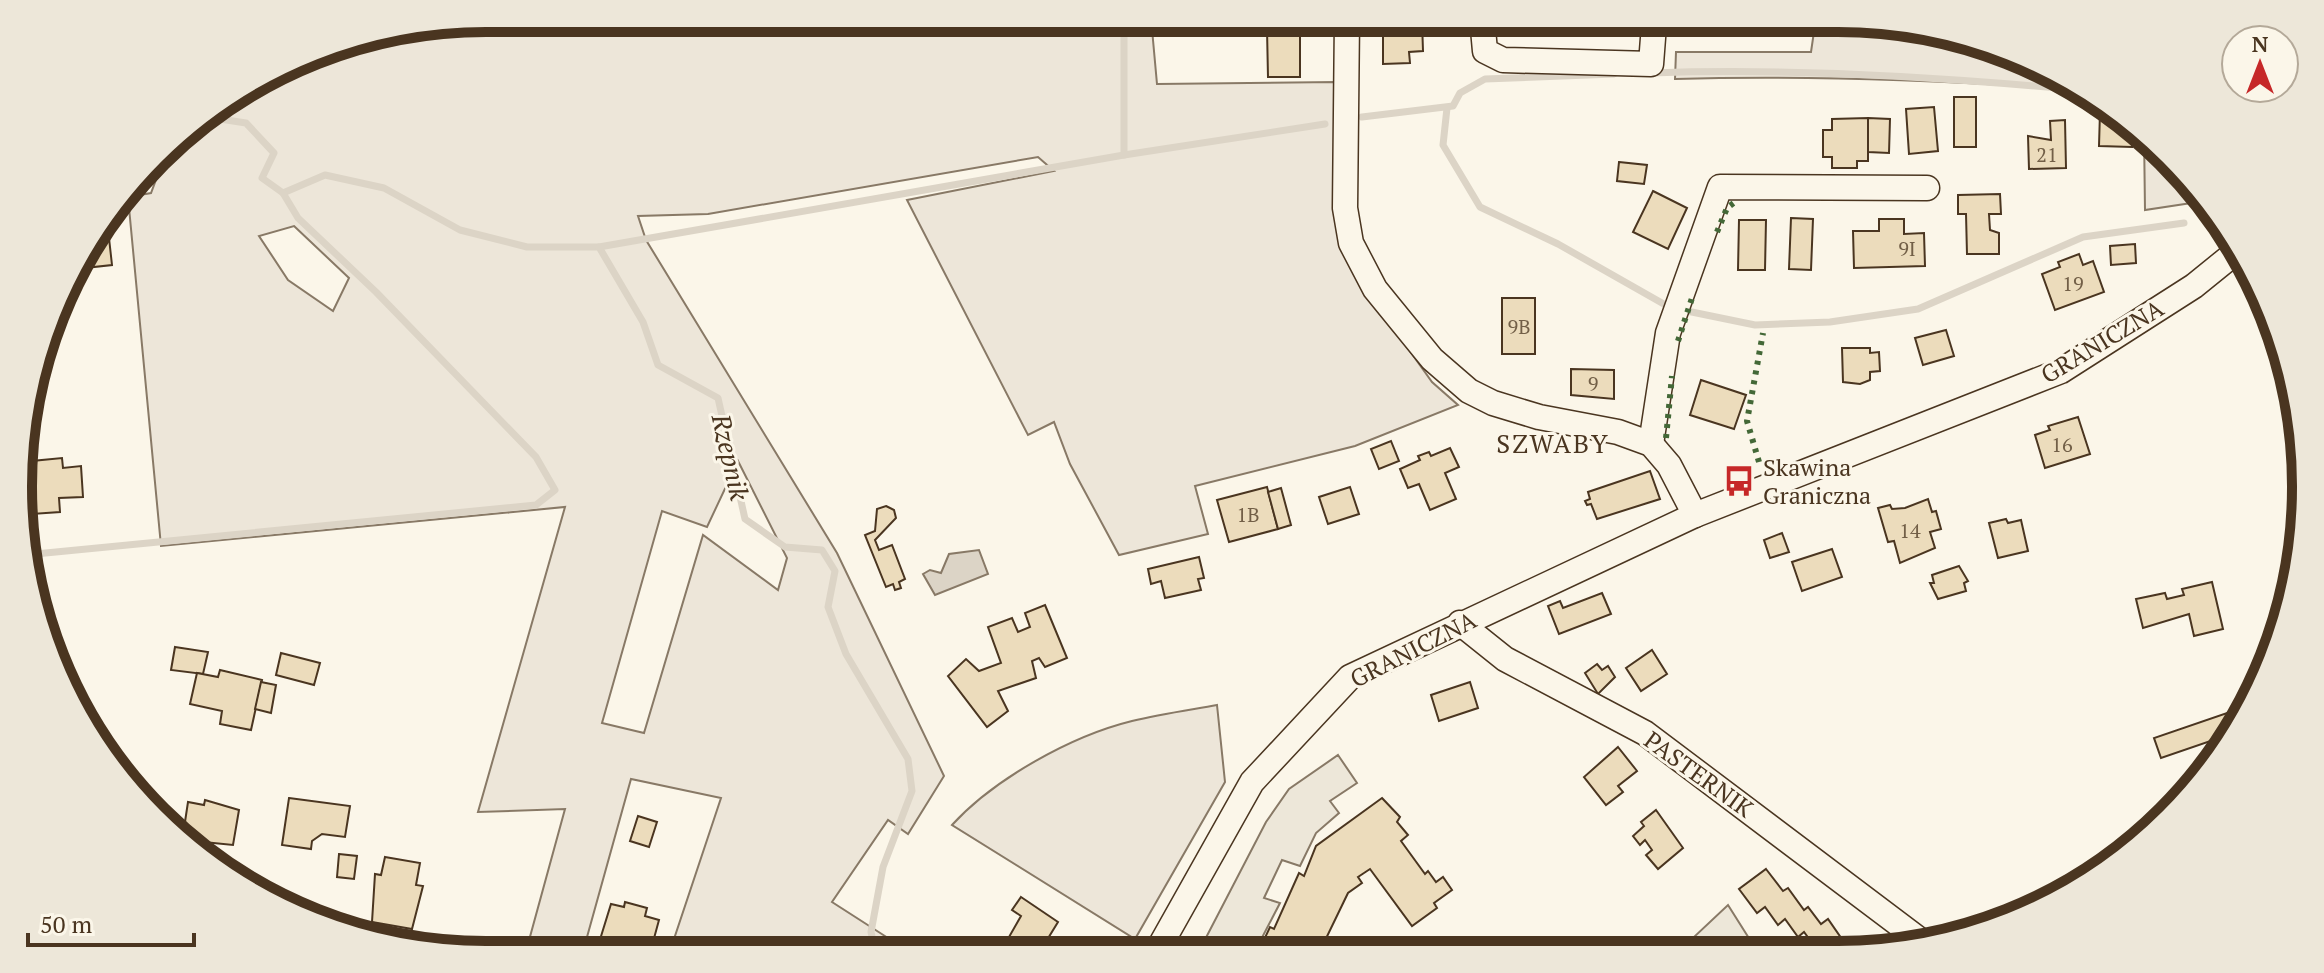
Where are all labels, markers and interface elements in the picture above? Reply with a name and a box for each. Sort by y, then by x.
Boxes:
north arrow [2220,24,2300,104]
text: N [2252,29,2269,58]
house number: 21 [2036,141,2058,168]
house number: 9I [1898,235,1916,262]
house number: 19 [2062,270,2084,297]
street label: GRANICZNA [2035,292,2170,390]
house number: 9B [1508,313,1530,340]
house number: 9 [1588,370,1598,397]
water label: Rzepnik [704,410,758,504]
district label: SZWABY [1496,426,1610,460]
house number: 16 [2051,431,2073,458]
place label: Skawina Graniczna [1763,451,1871,511]
bus stop icon: Skawina Graniczna [1722,464,1756,498]
house number: 1B [1237,501,1259,528]
house number: 14 [1899,517,1921,544]
street label: GRANICZNA [1344,603,1482,695]
street label: PASTERNIK [1638,724,1760,825]
scale bar [28,897,194,947]
text: 50 m [40,908,92,940]

